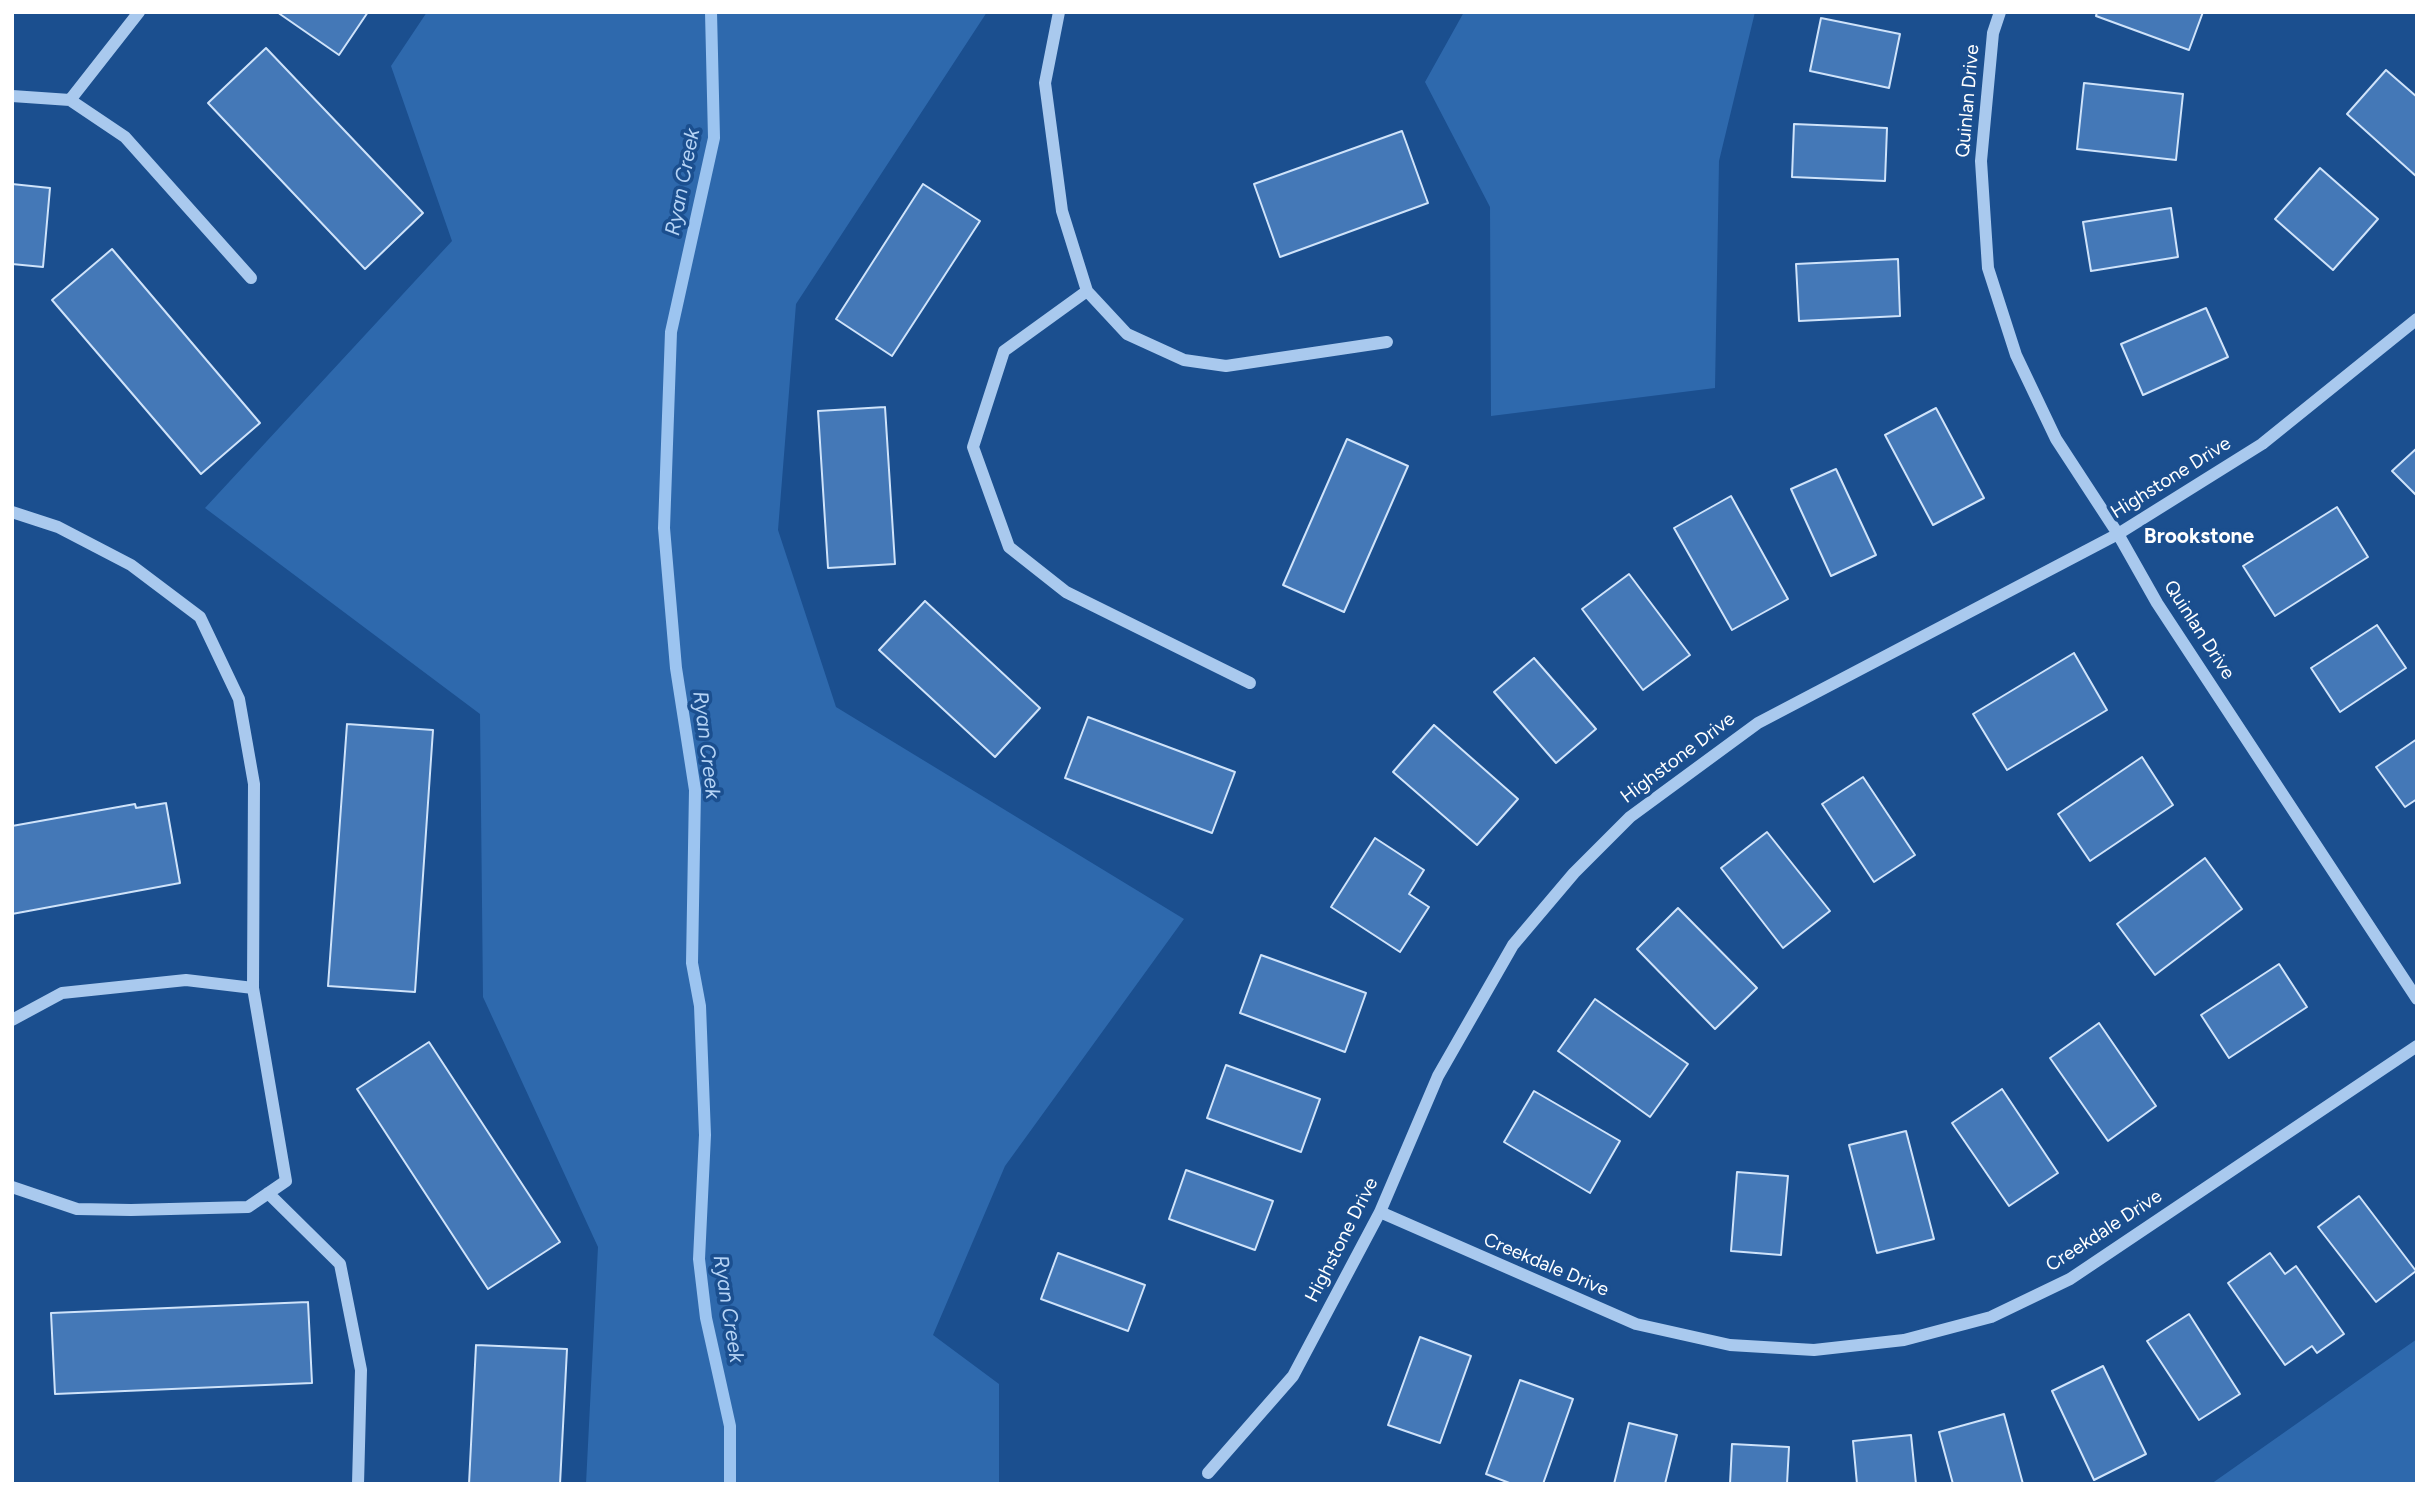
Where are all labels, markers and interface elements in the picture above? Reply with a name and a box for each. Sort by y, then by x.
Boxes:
street label: Quinlan Drive [1952,43,1984,159]
water label: Ryan Creek [660,126,706,238]
street label: Highstone Drive [2107,432,2235,524]
district label: Brookstone [2144,524,2254,550]
street label: Quinlan Drive [2159,576,2239,684]
water label: Ryan Creek [687,690,725,800]
street label: Highstone Drive [1616,708,1740,808]
street label: Highstone Drive [1301,1174,1383,1306]
street label: Creekdale Drive [2042,1185,2166,1277]
street label: Creekdale Drive [1480,1228,1612,1302]
water label: Ryan Creek [707,1253,749,1365]

